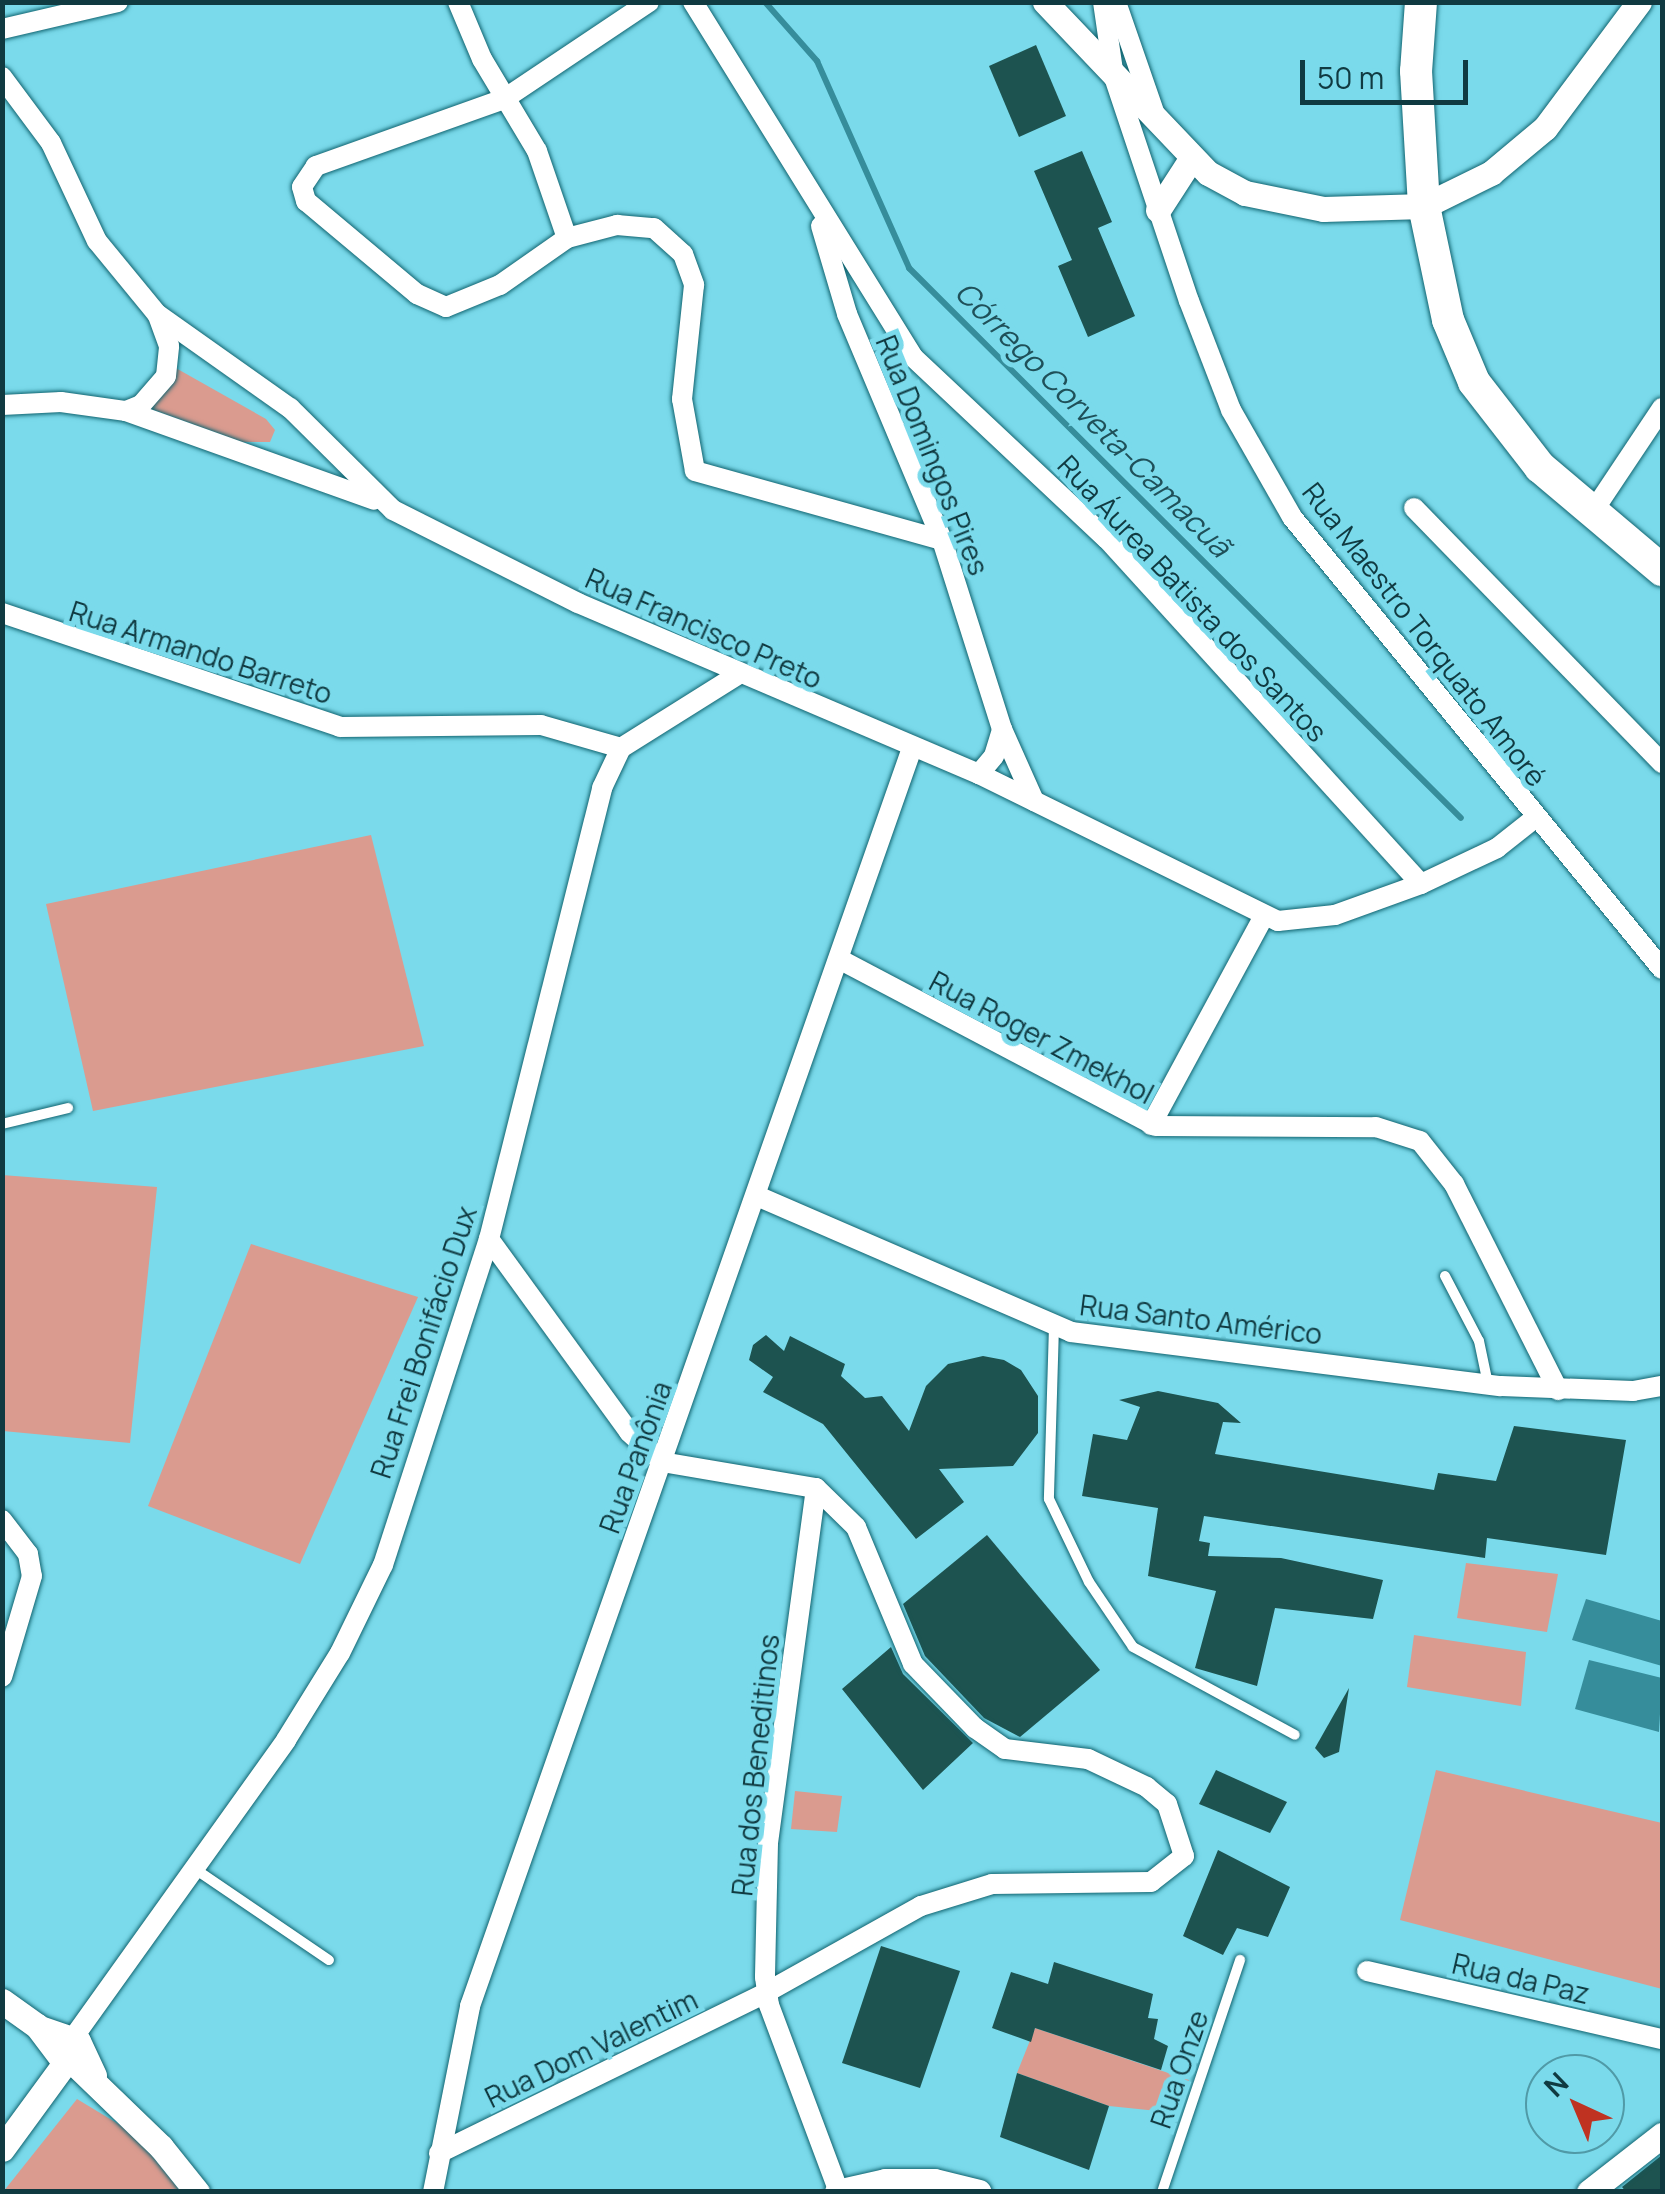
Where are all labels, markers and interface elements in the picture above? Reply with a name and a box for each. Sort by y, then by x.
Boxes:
scale bar [1305,40,1472,102]
text: 50 m [1317,57,1384,98]
water label: Córrego Corveta-Camacuã [948,274,1238,564]
street label: Rua Domingos Pires [870,330,996,580]
street label: Rua Áurea Batista dos Santos [1051,448,1335,748]
street label: Rua Maestro Torquato Amoré [1296,476,1554,792]
street label: Rua Francisco Preto [581,561,827,695]
street label: Rua Armando Barreto [65,594,337,710]
street label: Rua Roger Zmekhol [924,964,1160,1110]
street label: Rua Frei Bonifácio Dux [363,1202,483,1482]
street label: Rua Santo Américo [1078,1287,1324,1351]
street label: Rua Panônia [592,1377,678,1537]
street label: Rua dos Beneditinos [725,1632,785,1898]
street label: Rua da Paz [1449,1946,1593,2010]
street label: Rua Dom Valentim [479,1982,703,2114]
street label: Rua Onze [1143,2006,1215,2132]
north arrow [1525,2054,1625,2154]
text: N [1535,2063,1576,2105]

